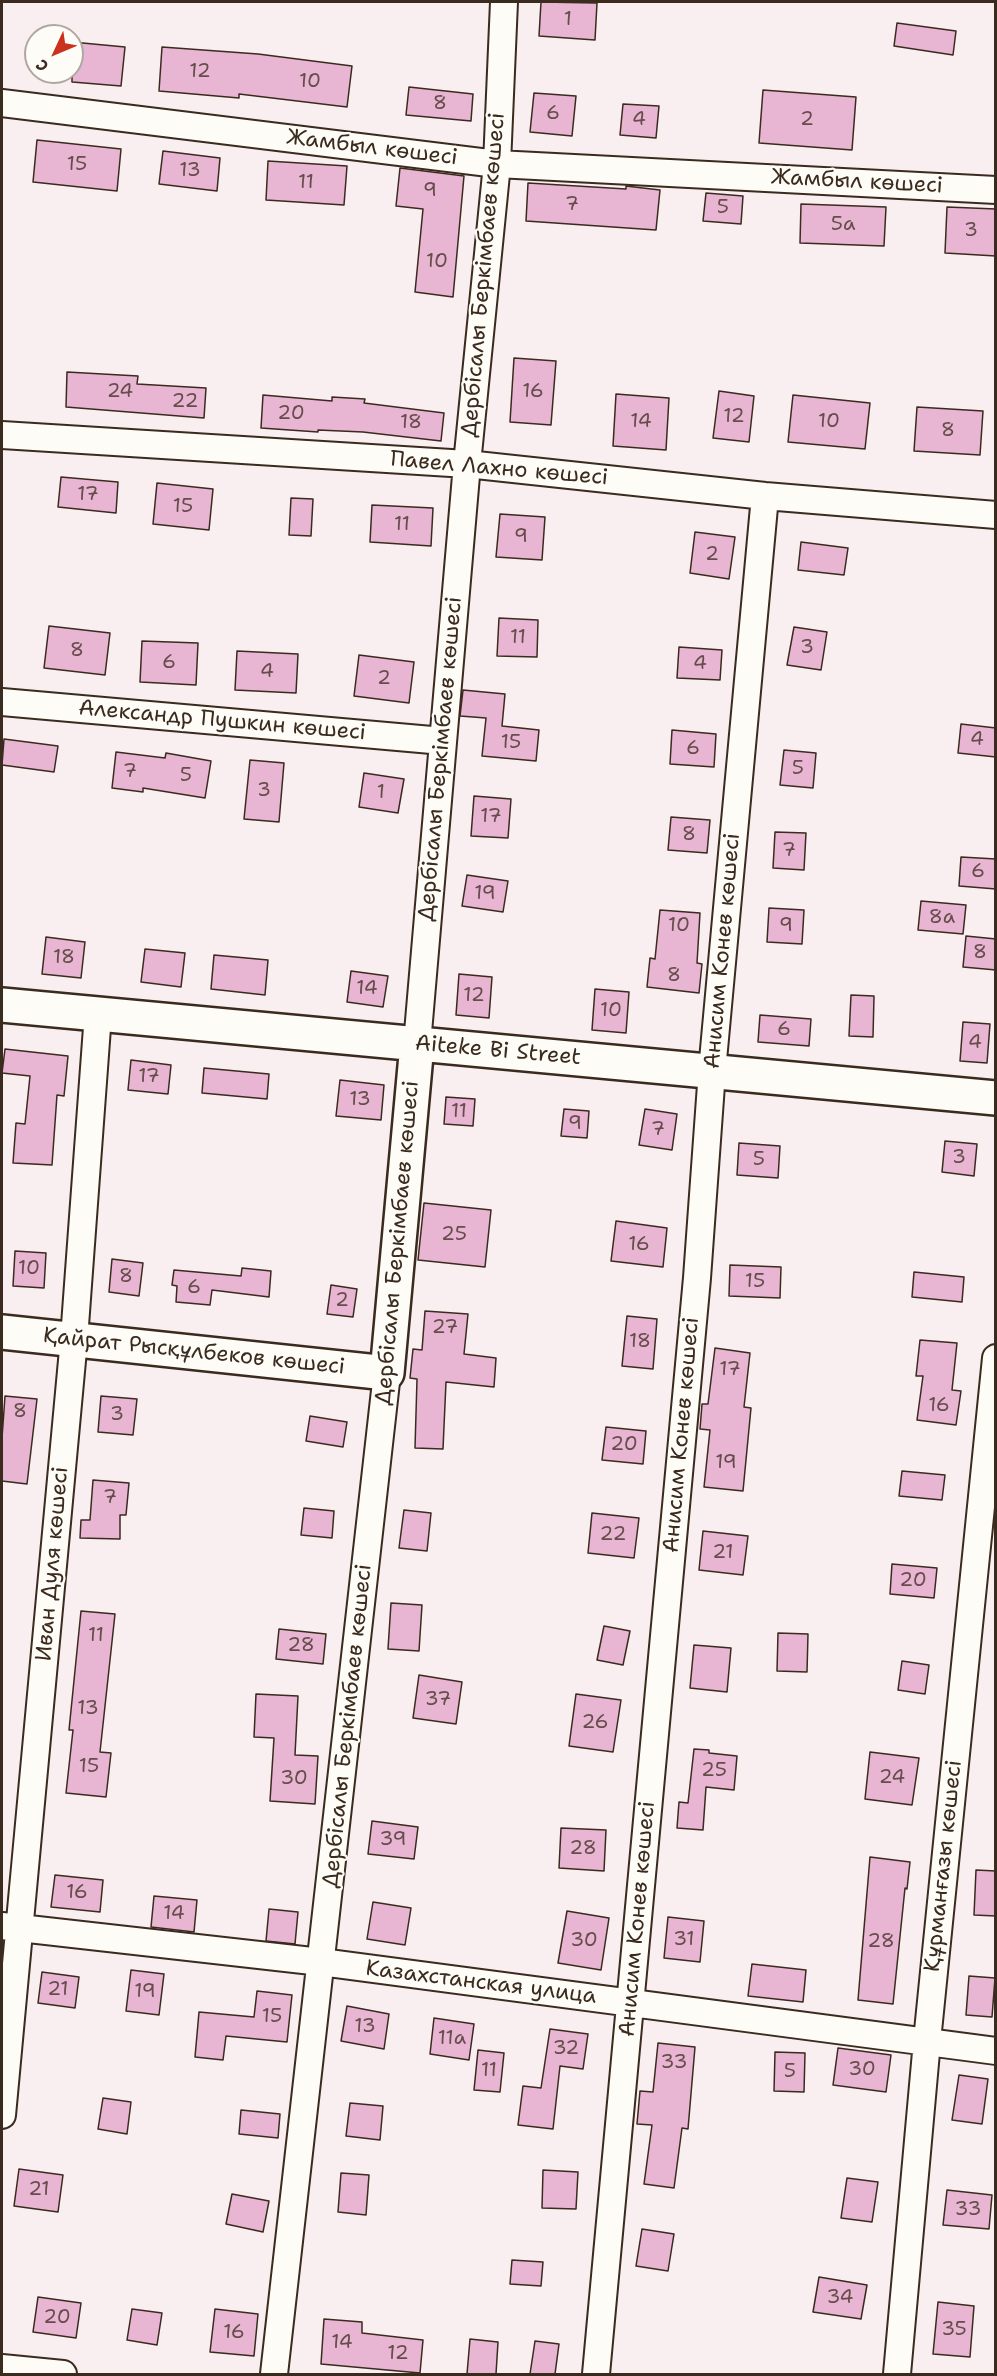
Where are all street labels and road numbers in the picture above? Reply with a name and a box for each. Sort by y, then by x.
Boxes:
street label: Дербісалы Беркімбаев көшесі [457,112,511,438]
street label: Жамбыл көшесі [285,124,459,172]
street label: Жамбыл көшесі [770,164,944,200]
street label: Павел Лахно көшесі [389,446,609,492]
street label: Дербісалы Беркімбаев көшесі [414,596,468,922]
street label: Александр Пушкин көшесі [77,695,367,747]
street label: Анисим Конев көшесі [700,832,746,1070]
street label: Aiteke Bi Street [414,1031,582,1071]
street label: Дербісалы Беркімбаев көшесі [371,1080,425,1406]
street label: Анисим Конев көшесі [659,1316,705,1554]
street label: Қайрат Рысқұлбеков көшесі [42,1323,346,1381]
street label: Иван Дуля көшесі [31,1466,75,1662]
street label: Дербісалы Беркімбаев көшесі [318,1563,378,1889]
street label: Құрманғазы көшесі [920,1759,968,1973]
street label: Анисим Конев көшесі [615,1800,661,2038]
street label: Казахстанская улица [364,1956,598,2010]

